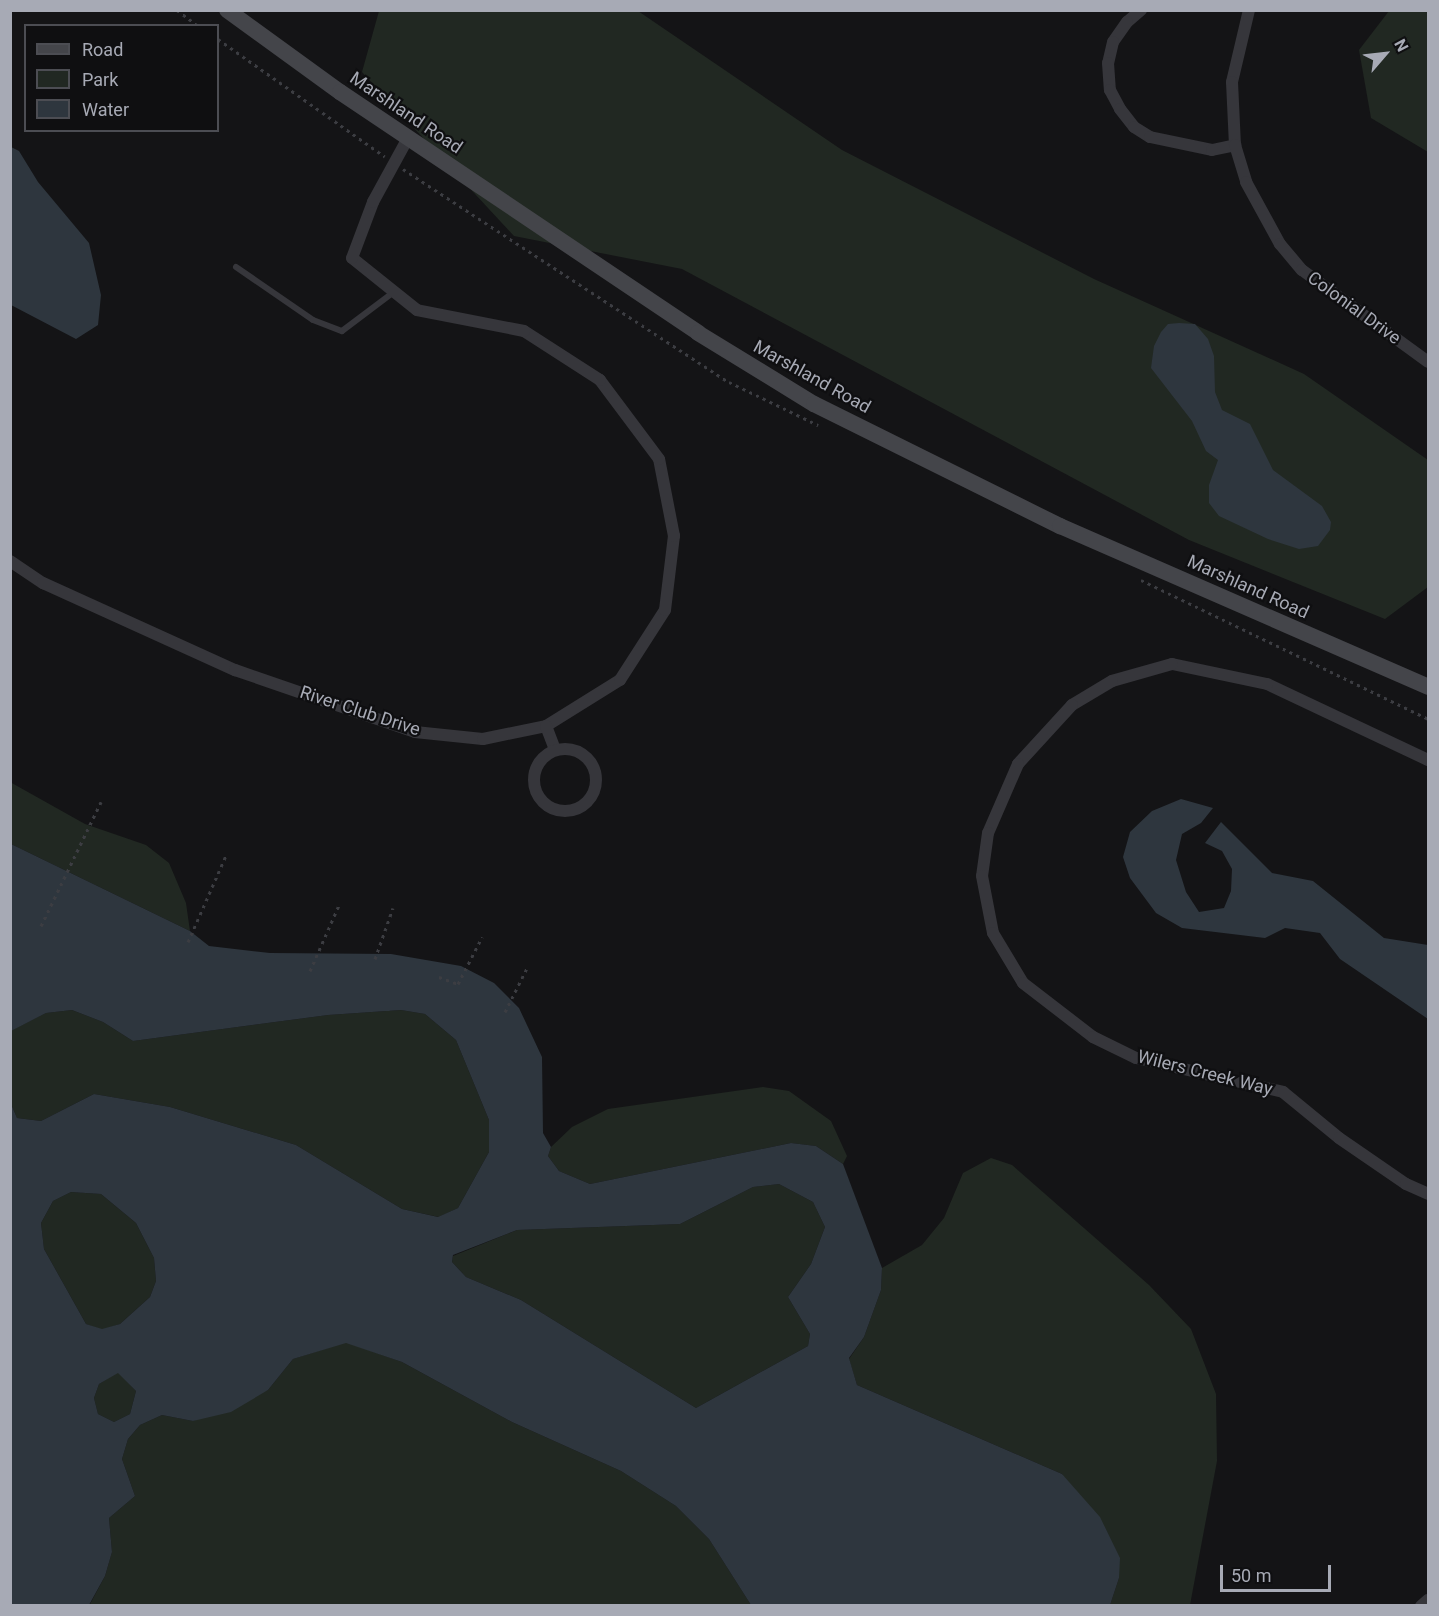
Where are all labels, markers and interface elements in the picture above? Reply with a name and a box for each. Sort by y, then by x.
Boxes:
legend [24,24,219,132]
north arrow [1355,24,1415,84]
text: N [1390,36,1412,55]
text: Road [82,39,123,60]
street label: Marshland Road [346,67,466,159]
text: Park [82,69,118,90]
text: Water [82,99,129,120]
street label: Colonial Drive [1303,267,1405,349]
street label: Marshland Road [750,336,874,418]
street label: Marshland Road [1184,551,1312,623]
street label: River Club Drive [297,681,423,741]
street label: Wilers Creek Way [1135,1046,1275,1100]
scale bar [1223,1553,1334,1591]
text: 50 m [1231,1565,1271,1586]

